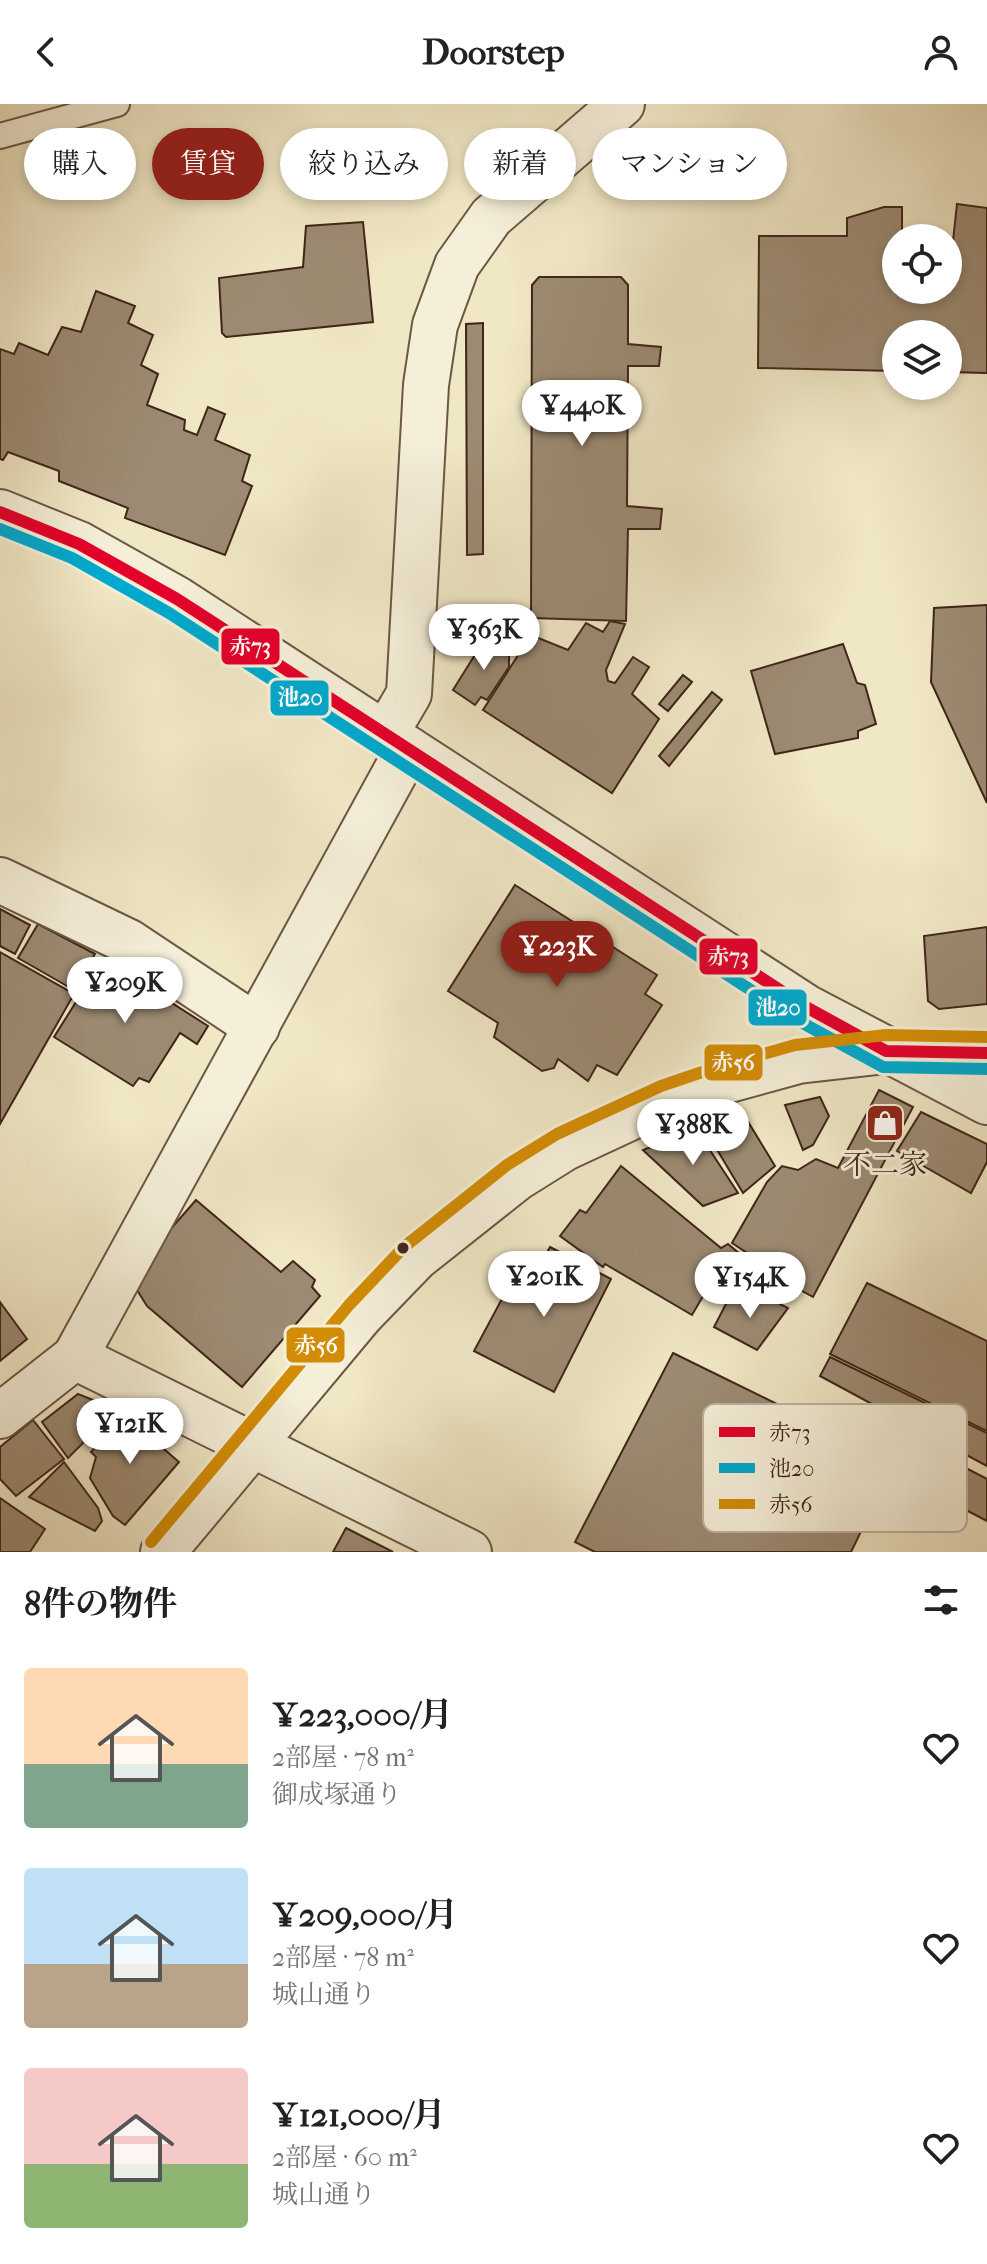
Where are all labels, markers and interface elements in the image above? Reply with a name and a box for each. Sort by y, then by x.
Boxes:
icon: back [24,30,68,74]
icon: person [919,30,963,74]
text: Doorstep [422,31,565,73]
chip: 購入 [24,128,136,200]
chip: 賃貸 [152,128,264,200]
chip: 絞り込み [280,128,448,200]
chip: 新着 [464,128,576,200]
chip: マンション [592,128,787,200]
map controls [882,224,962,400]
button: locate [882,224,962,304]
button: layers [882,320,962,400]
pin: ¥440K [526,380,638,448]
text: ¥440K [540,390,624,421]
pin: ¥363K [428,604,540,672]
text: ¥363K [447,614,521,645]
line badge: 赤73 [220,627,281,666]
text: 赤73 [229,634,271,660]
line badge: 池20 [269,679,330,717]
text: 池20 [277,685,323,711]
pin: ¥223K [501,921,613,989]
text: ¥223K [519,931,595,962]
line badge: 赤73 [698,937,759,976]
text: 赤73 [707,944,749,970]
pin: ¥209K [69,957,181,1025]
text: ¥209K [85,967,165,998]
line badge: 池20 [747,988,808,1027]
text: 池20 [755,995,801,1021]
line badge: 赤56 [703,1043,764,1082]
text: 赤56 [711,1050,756,1076]
pin: ¥388K [637,1099,749,1167]
shop icon: 不二家 [864,1102,906,1144]
text: ¥388K [655,1109,731,1140]
place label: 不二家 [843,1148,927,1181]
unlabelled marker [395,1240,411,1256]
pin: ¥201K [488,1251,600,1319]
pin: ¥154K [694,1252,806,1320]
text: ¥201K [506,1261,582,1292]
text: ¥154K [713,1262,787,1293]
line badge: 赤56 [285,1326,346,1364]
text: 赤56 [294,1333,339,1359]
pin: ¥121K [74,1398,186,1466]
legend [703,1404,967,1532]
text: ¥121K [94,1408,166,1439]
text: 赤73 [769,1420,811,1446]
text: 池20 [769,1456,814,1482]
text: 赤56 [769,1492,813,1518]
icon: filters [919,1578,963,1622]
text: 8件の物件 [24,1584,177,1624]
text: ¥223,000/月 [272,1695,453,1735]
icon: home [88,1700,184,1796]
icon: heart [919,1726,963,1770]
text: 2部屋 · 78 m² [272,1742,414,1773]
text: 御成塚通り [272,1779,402,1810]
text: ¥209,000/月 [272,1895,458,1935]
icon: home [88,1900,184,1996]
icon: heart [919,1926,963,1970]
text: 2部屋 · 78 m² [272,1942,414,1973]
text: 城山通り [272,1979,376,2010]
text: ¥121,000/月 [272,2095,446,2135]
icon: home [88,2100,184,2196]
icon: heart [919,2126,963,2170]
text: 2部屋 · 60 m² [272,2142,417,2173]
text: 城山通り [272,2179,376,2210]

